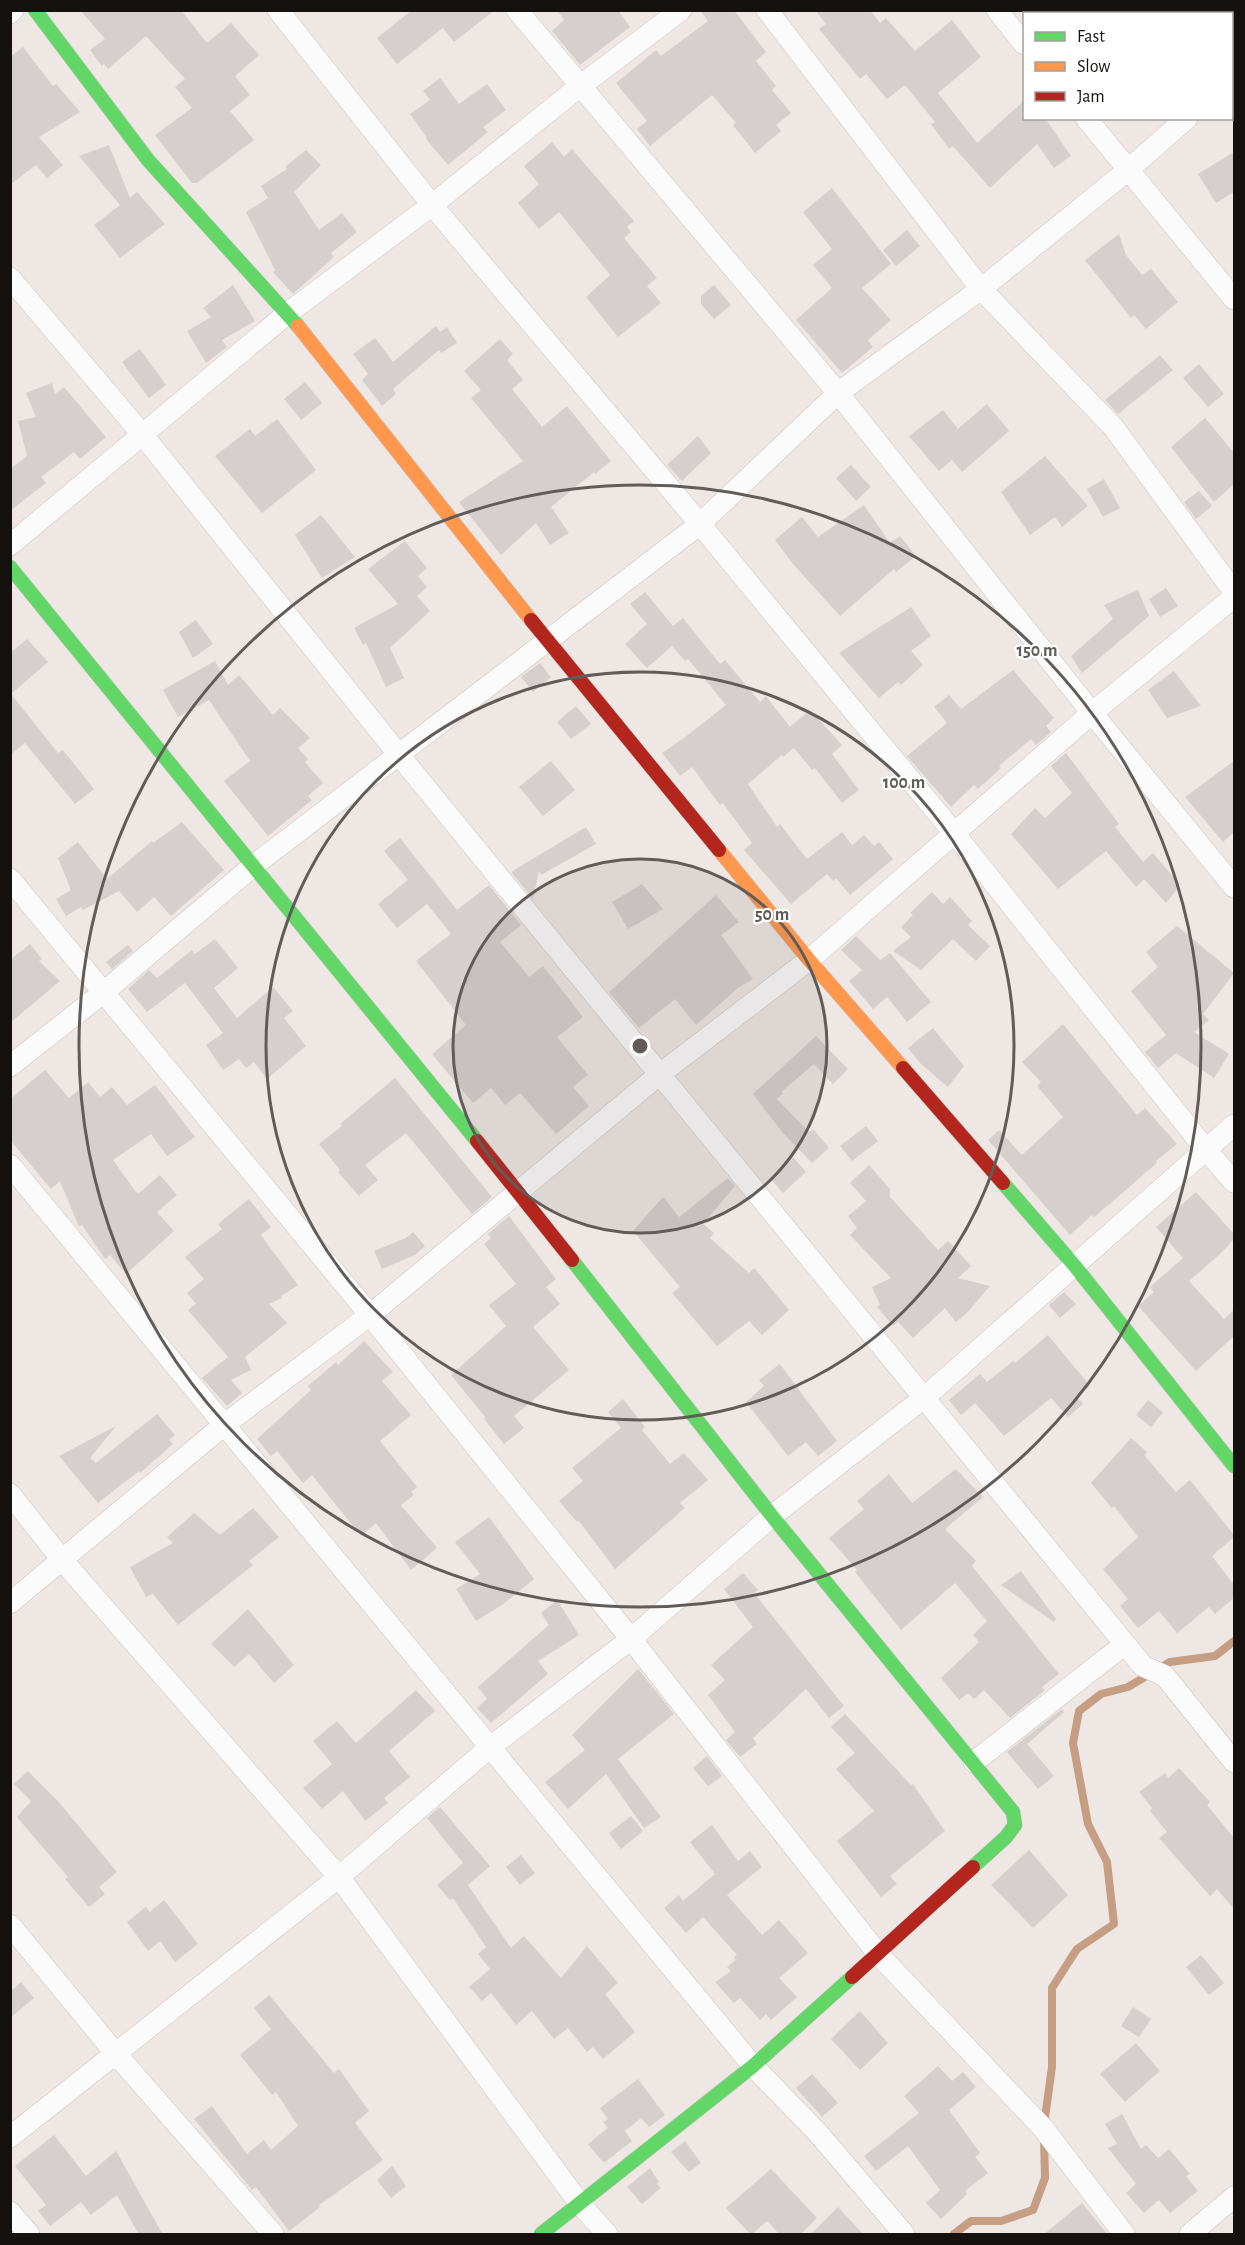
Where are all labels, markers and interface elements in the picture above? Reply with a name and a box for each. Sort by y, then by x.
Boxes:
legend [1023,12,1233,120]
text: Fast [1077,28,1105,46]
text: Slow [1077,58,1110,76]
text: Jam [1077,88,1105,106]
text: 150 m [1017,642,1057,660]
text: 100 m [883,774,925,792]
text: 50 m [755,906,789,924]
centre of rings [630,1036,650,1056]

